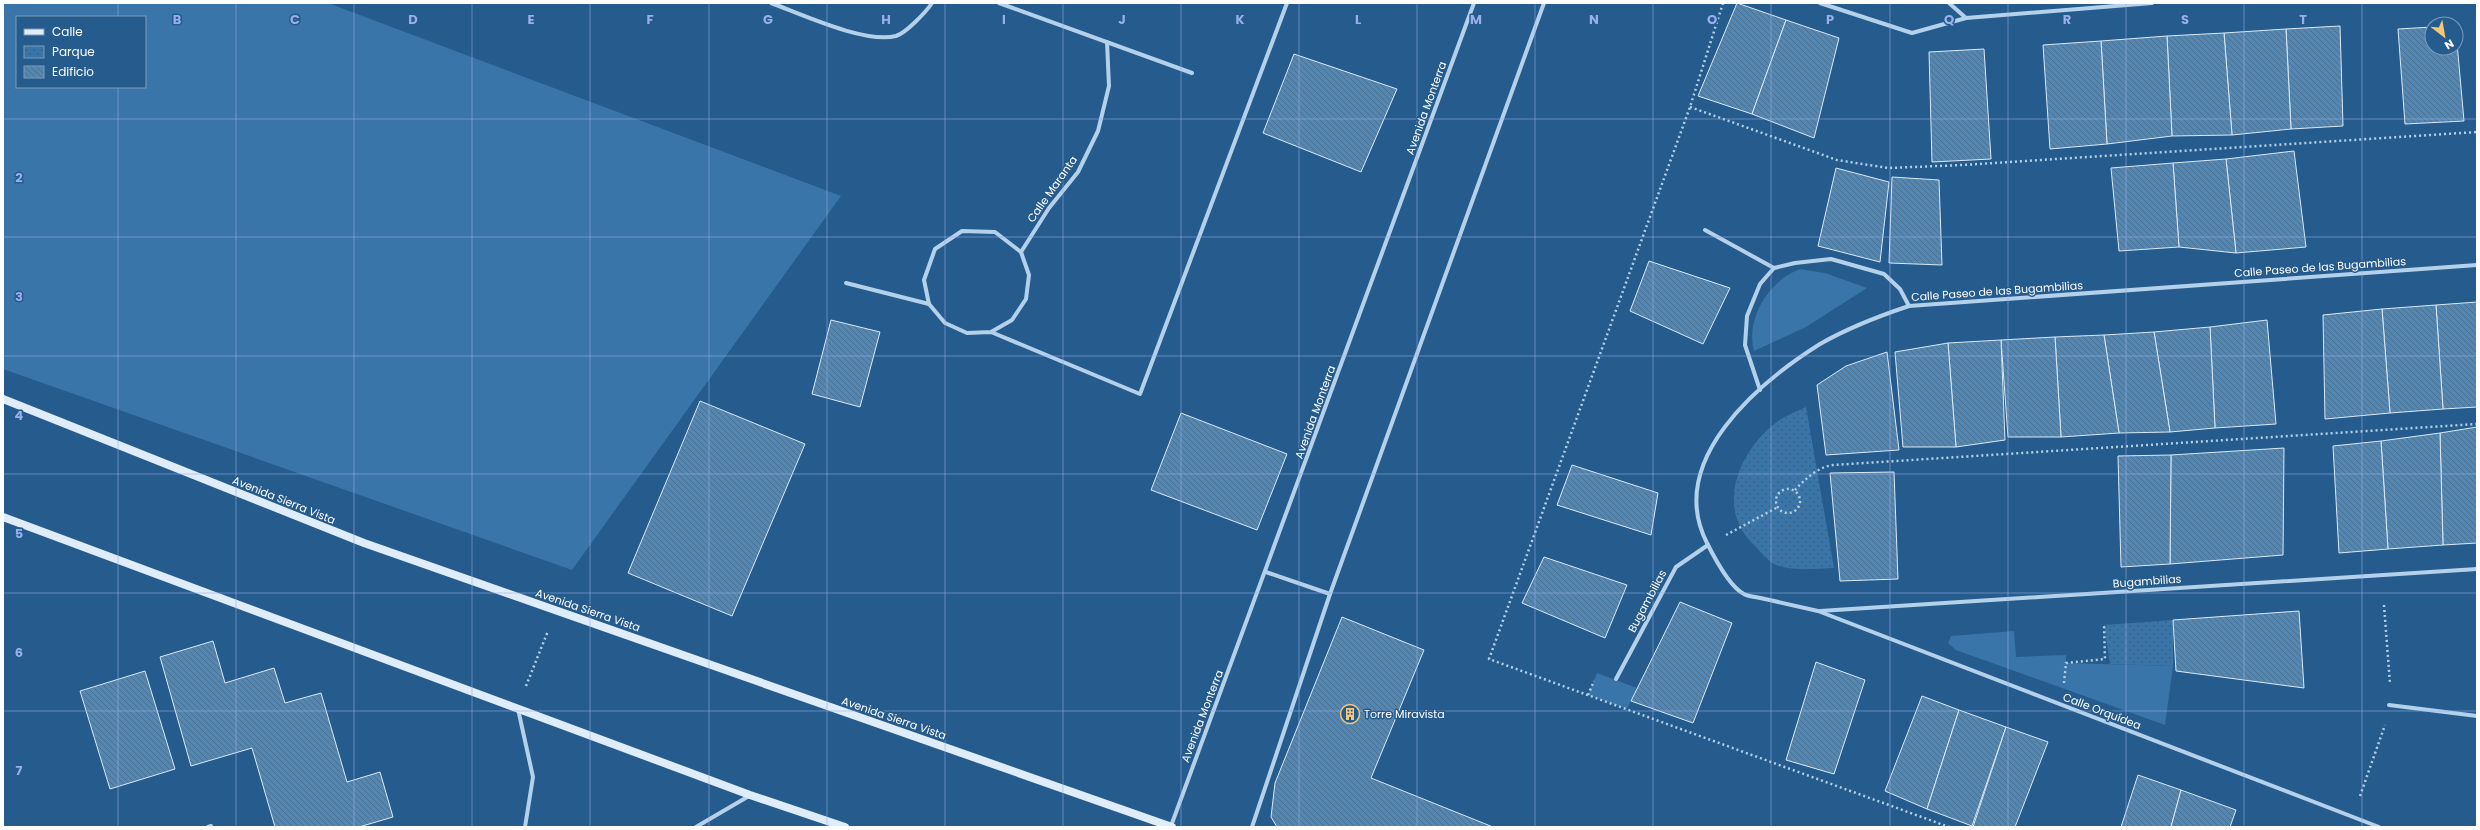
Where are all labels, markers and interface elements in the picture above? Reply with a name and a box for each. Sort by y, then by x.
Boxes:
text: B [173,10,182,29]
text: C [290,10,300,29]
text: D [408,10,418,29]
text: E [527,10,535,29]
text: F [646,10,654,29]
text: G [763,10,773,29]
text: H [881,10,891,29]
text: I [1002,10,1006,29]
text: J [1118,10,1126,29]
text: K [1235,10,1245,29]
text: L [1355,10,1361,29]
text: M [1470,10,1482,29]
text: N [1589,10,1599,29]
text: O [1707,10,1717,29]
text: P [1826,10,1834,29]
text: Q [1944,10,1954,29]
text: R [2063,10,2071,29]
text: S [2181,10,2189,29]
text: T [2299,10,2307,29]
legend [16,16,146,88]
north arrow [2424,16,2464,56]
text: Calle [52,23,83,40]
text: N [2441,36,2457,54]
text: Parque [52,43,95,60]
street label: Avenida Monterra [1402,59,1450,157]
text: Edificio [52,63,94,80]
street label: Calle Maranta [1023,152,1081,226]
text: 2 [15,168,23,187]
street label: Calle Paseo de las Bugambilias [2234,253,2407,281]
street label: Calle Paseo de las Bugambilias [1911,277,2084,305]
text: 3 [15,287,23,306]
street label: Avenida Monterra [1291,363,1339,461]
text: 4 [15,406,24,425]
street label: Avenida Sierra Vista [230,472,338,528]
text: 5 [15,524,23,543]
street label: Bugambilias [1624,567,1670,635]
street label: Bugambilias [2112,571,2182,591]
street label: Avenida Sierra Vista [533,585,643,635]
text: 6 [15,643,23,662]
street label: Avenida Monterra [1177,667,1227,765]
street label: Calle Orquídea [2061,689,2143,733]
street label: Avenida Sierra Vista [839,693,949,743]
building icon: Torre Miravista [1339,703,1361,725]
place label: Torre Miravista [1364,706,1445,722]
text: 7 [16,761,23,780]

